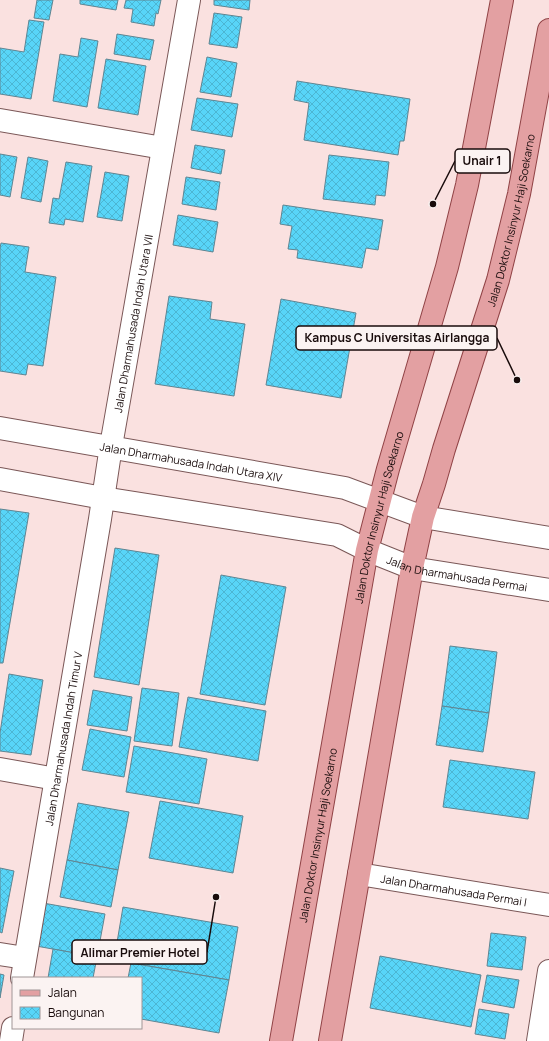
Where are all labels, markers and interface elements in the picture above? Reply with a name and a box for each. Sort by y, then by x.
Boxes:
street label: Jalan Doktor Insinyur Haji Soekarno [483,132,537,308]
callout: Unair 1 [455,149,510,173]
text: Unair 1 [463,152,501,169]
street label: Jalan Dharmahusada Indah Utara VII [110,233,155,414]
callout: Kampus C Universitas Airlangga [296,326,497,350]
text: Kampus C Universitas Airlangga [305,329,489,346]
street label: Jalan Doktor Insinyur Haji Soekarno [350,429,406,604]
street label: Jalan Dharmahusada Indah Utara XIV [99,438,284,485]
street label: Jalan Dharmahusada Permai [385,551,529,594]
street label: Jalan Dharmahusada Indah Timur V [41,650,85,827]
street label: Jalan Doktor Insinyur Haji Soekarno [294,746,340,924]
street label: Jalan Dharmahusada Permai I [380,870,528,909]
callout: Alimar Premier Hotel [72,940,207,964]
text: Alimar Premier Hotel [80,944,200,961]
legend [12,977,142,1029]
text: Jalan [48,984,77,1001]
text: Bangunan [48,1004,104,1021]

